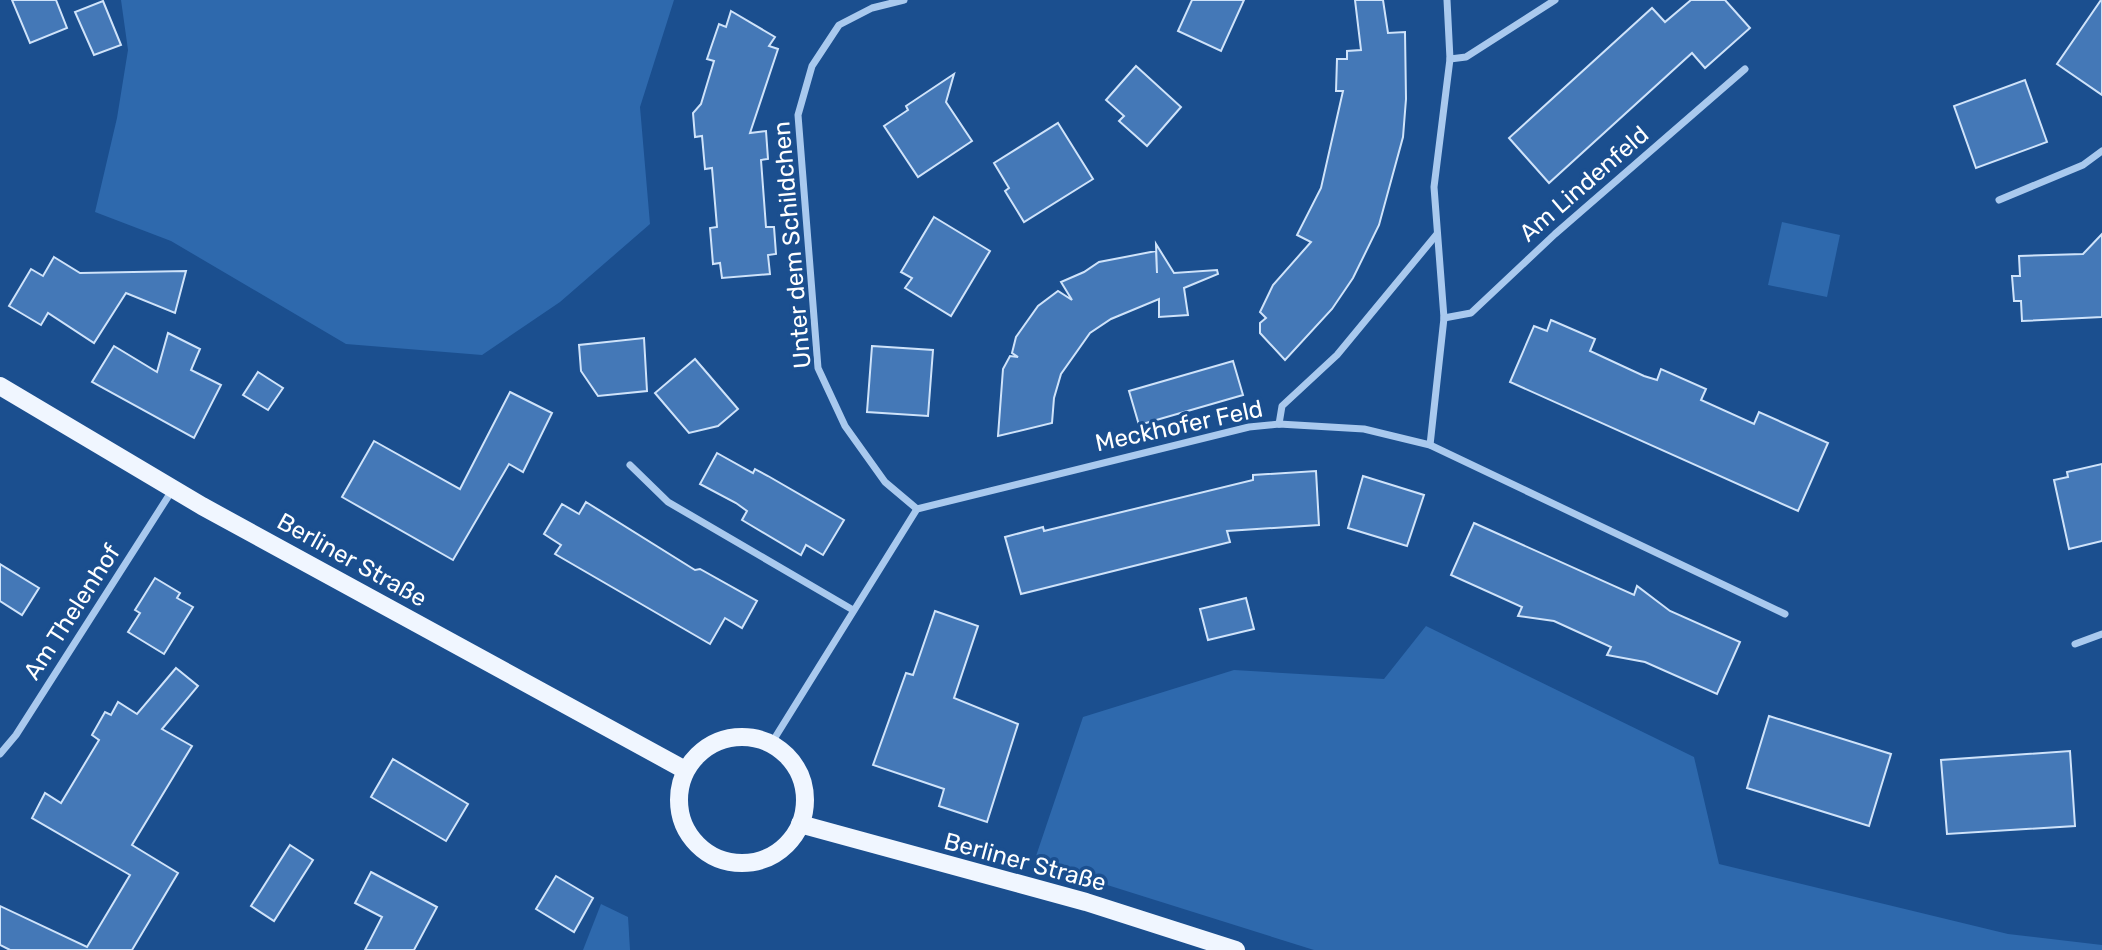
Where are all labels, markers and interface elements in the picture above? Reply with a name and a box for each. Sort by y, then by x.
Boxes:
street label: Unter dem Schildchen [767,120,817,370]
street label: Am Lindenfeld [1514,120,1654,248]
street label: Meckhofer Feld [1093,395,1265,457]
street label: Berliner Straße [272,507,432,613]
street label: Am Thelenhof [18,539,126,685]
street label: Berliner Straße [941,827,1109,897]

